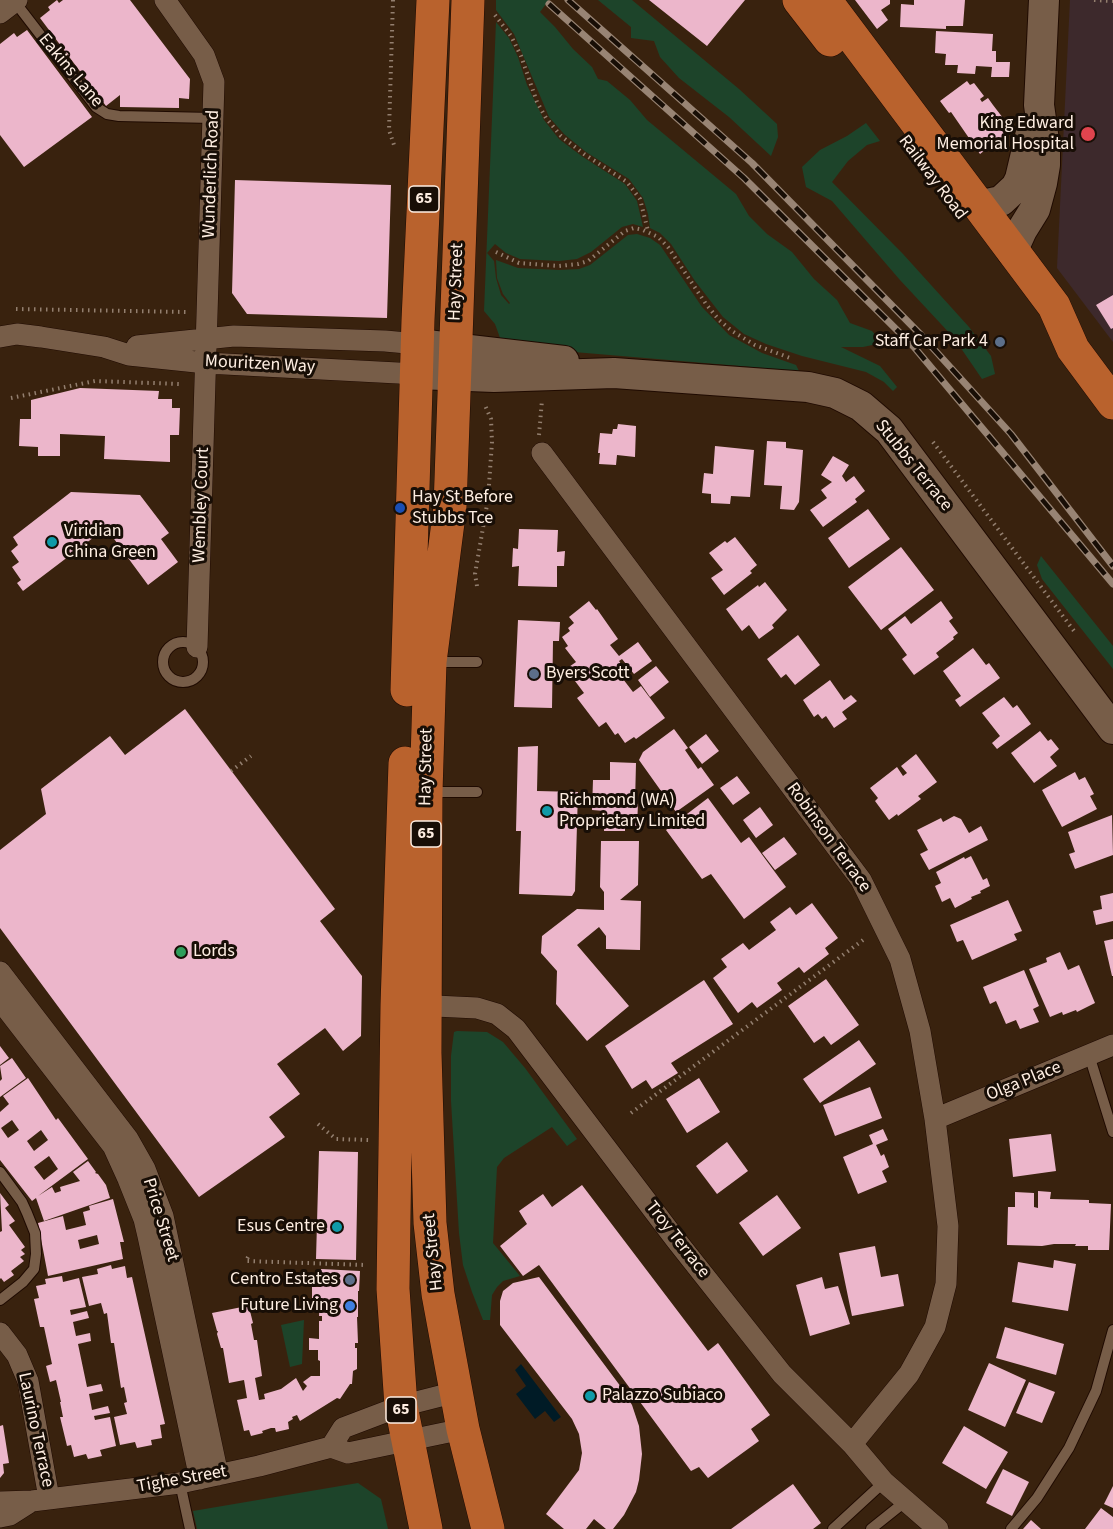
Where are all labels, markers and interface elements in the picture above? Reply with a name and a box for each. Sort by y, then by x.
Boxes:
street label: Eakins Lane [33,30,107,112]
street label: Wunderlich Road [199,110,225,238]
place label: King Edward Memorial Hospital [937,113,1074,156]
marker: King Edward Memorial Hospital [1079,125,1097,143]
street label: Railway Road [893,131,971,225]
road number: 65 [409,186,439,212]
street label: Hay Street [445,243,469,321]
place label: Staff Car Park 4 [875,331,988,353]
marker: Staff Car Park 4 [993,335,1007,349]
street label: Mouritzen Way [204,351,316,379]
street label: Stubbs Terrace [870,416,956,516]
street label: Wembley Court [189,447,215,563]
place label: Hay St Before Stubbs Tce [412,487,513,530]
marker: Hay St Before Stubbs Tce [393,501,407,515]
place label: Viridian China Green [64,521,156,564]
marker: Viridian China Green [45,535,59,549]
place label: Byers Scott [546,663,630,685]
marker: Byers Scott [527,667,541,681]
street label: Hay Street [416,728,438,806]
street label: Robinson Terrace [781,779,875,897]
place label: Richmond (WA) Proprietary Limited [559,790,705,832]
marker: Richmond (WA) Proprietary Limited [540,804,554,818]
road number: 65 [411,821,441,847]
place label: Lords [193,941,235,963]
marker: Lords [174,945,188,959]
street label: Olga Place [984,1057,1064,1107]
street label: Price Street [137,1176,183,1264]
street label: Troy Terrace [640,1197,714,1283]
street label: Hay Street [419,1212,449,1292]
place label: Esus Centre [237,1216,325,1238]
marker: Esus Centre [330,1220,344,1234]
place label: Centro Estates [230,1269,338,1291]
marker: Centro Estates [343,1273,357,1287]
place label: Future Living [240,1295,338,1317]
marker: Future Living [343,1299,357,1313]
street label: Laurino Terrace [12,1371,58,1489]
place label: Palazzo Subiaco [602,1385,723,1407]
marker: Palazzo Subiaco [583,1389,597,1403]
road number: 65 [386,1397,416,1423]
street label: Tighe Street [136,1462,228,1498]

